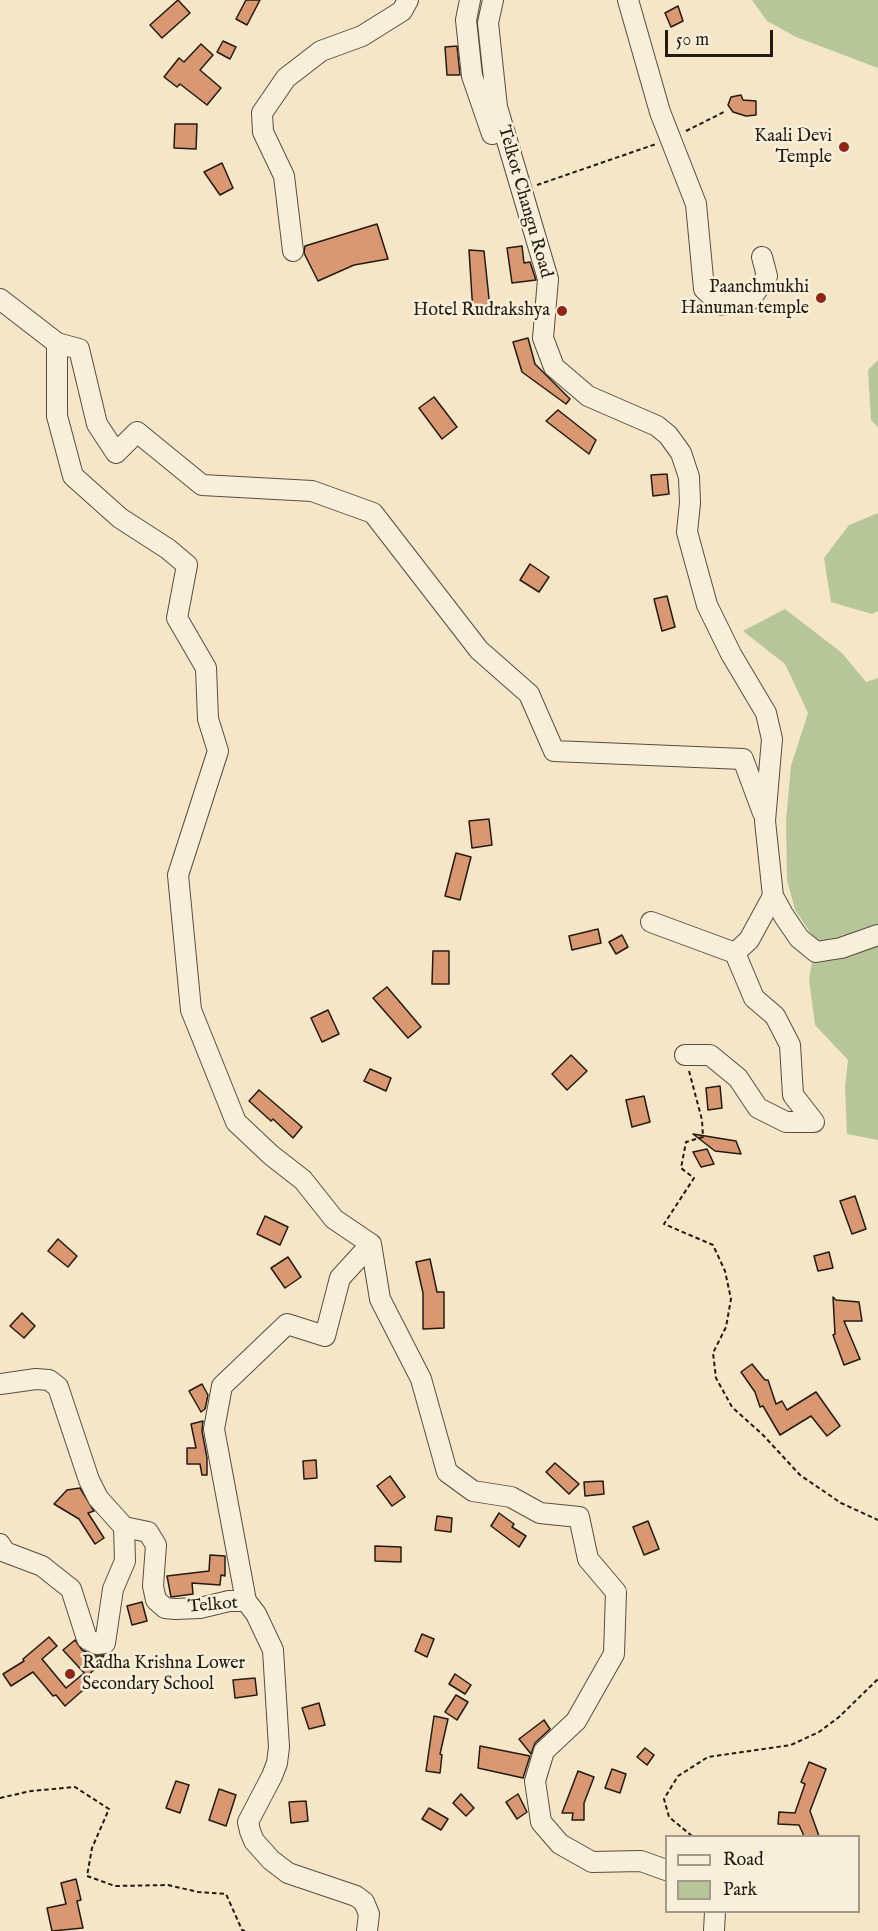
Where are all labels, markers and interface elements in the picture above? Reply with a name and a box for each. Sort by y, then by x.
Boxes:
scale bar [668,18,776,56]
text: 50 m [676,29,709,52]
street label: Telkot Changu Road [492,123,556,281]
place label: Kaali Devi Temple [754,126,832,168]
marker: Kaali Devi Temple [837,140,851,154]
place label: Paanchmukhi Hanuman temple [681,277,809,320]
marker: Paanchmukhi Hanuman temple [814,291,828,305]
place label: Hotel Rudrakshya [413,300,550,322]
marker: Hotel Rudrakshya [555,304,569,318]
street label: Telkot [187,1593,239,1619]
place label: Radha Krishna Lower Secondary School [82,1653,245,1696]
marker: Radha Krishna Lower Secondary School [63,1667,77,1681]
legend [665,1835,860,1913]
text: Road [723,1849,764,1872]
text: Park [723,1879,757,1902]

